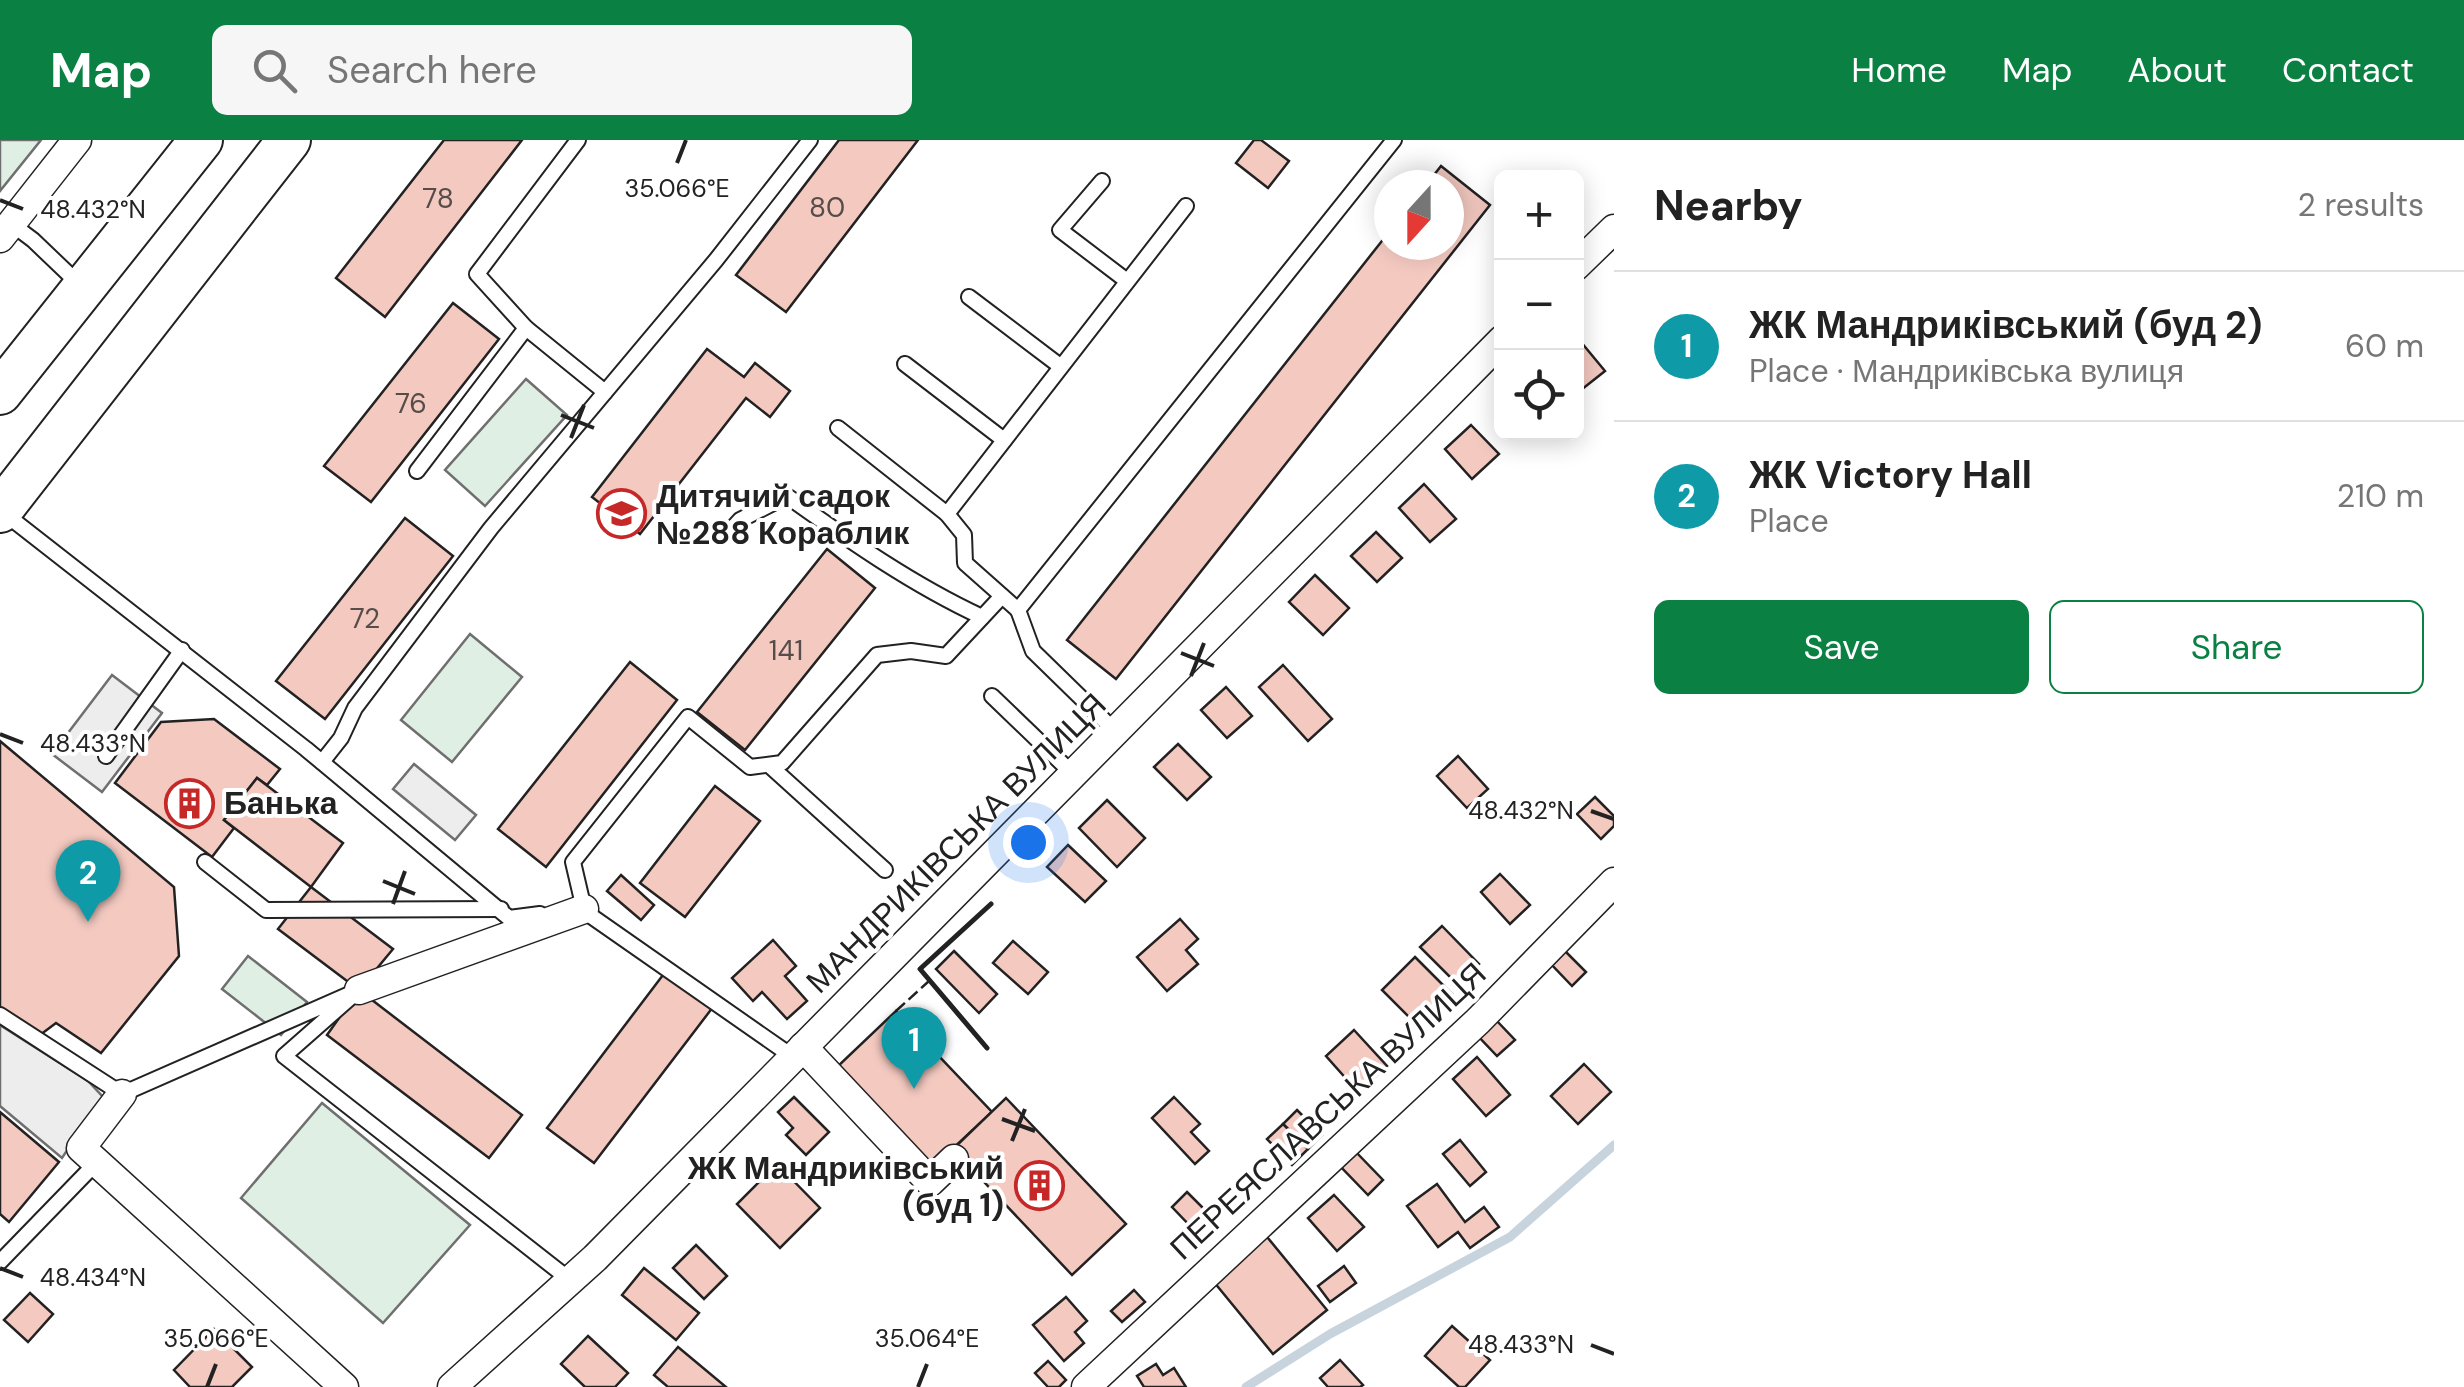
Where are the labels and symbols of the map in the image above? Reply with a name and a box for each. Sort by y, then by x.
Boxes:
north arrow [1374,170,1464,260]
text: 35.066°E [624,172,730,205]
house number: 78 [422,180,454,217]
house number: 80 [809,189,845,226]
text: 48.432°N [40,193,146,226]
house number: 76 [395,385,427,422]
place label: Дитячий садок №288 Кораблик [656,475,910,554]
school or university icon: Дитячий садок №288 Кораблик [595,488,647,540]
house number: 72 [350,600,380,637]
house number: 141 [769,632,803,669]
street label: МАНДРИКІВСЬКА ВУЛИЦЯ [797,684,1115,1002]
text: 48.433°N [40,727,146,760]
building icon: Банька [163,777,215,829]
place label: Банька [224,782,338,824]
text: 48.432°N [1468,794,1574,827]
your location [1003,817,1054,868]
pin: 2 [56,840,120,922]
street label: ПЕРЕЯСЛАВСЬКА ВУЛИЦЯ [1161,953,1495,1269]
pin: 1 [882,1006,946,1089]
place label: ЖК Мандриківський (буд 1) [687,1147,1004,1226]
building icon: ЖК Мандриківський (буд 1) [1013,1160,1065,1212]
text: 48.434°N [40,1261,146,1294]
text: 35.066°E [163,1322,269,1355]
text: 35.064°E [875,1322,979,1355]
text: 48.433°N [1468,1328,1574,1361]

